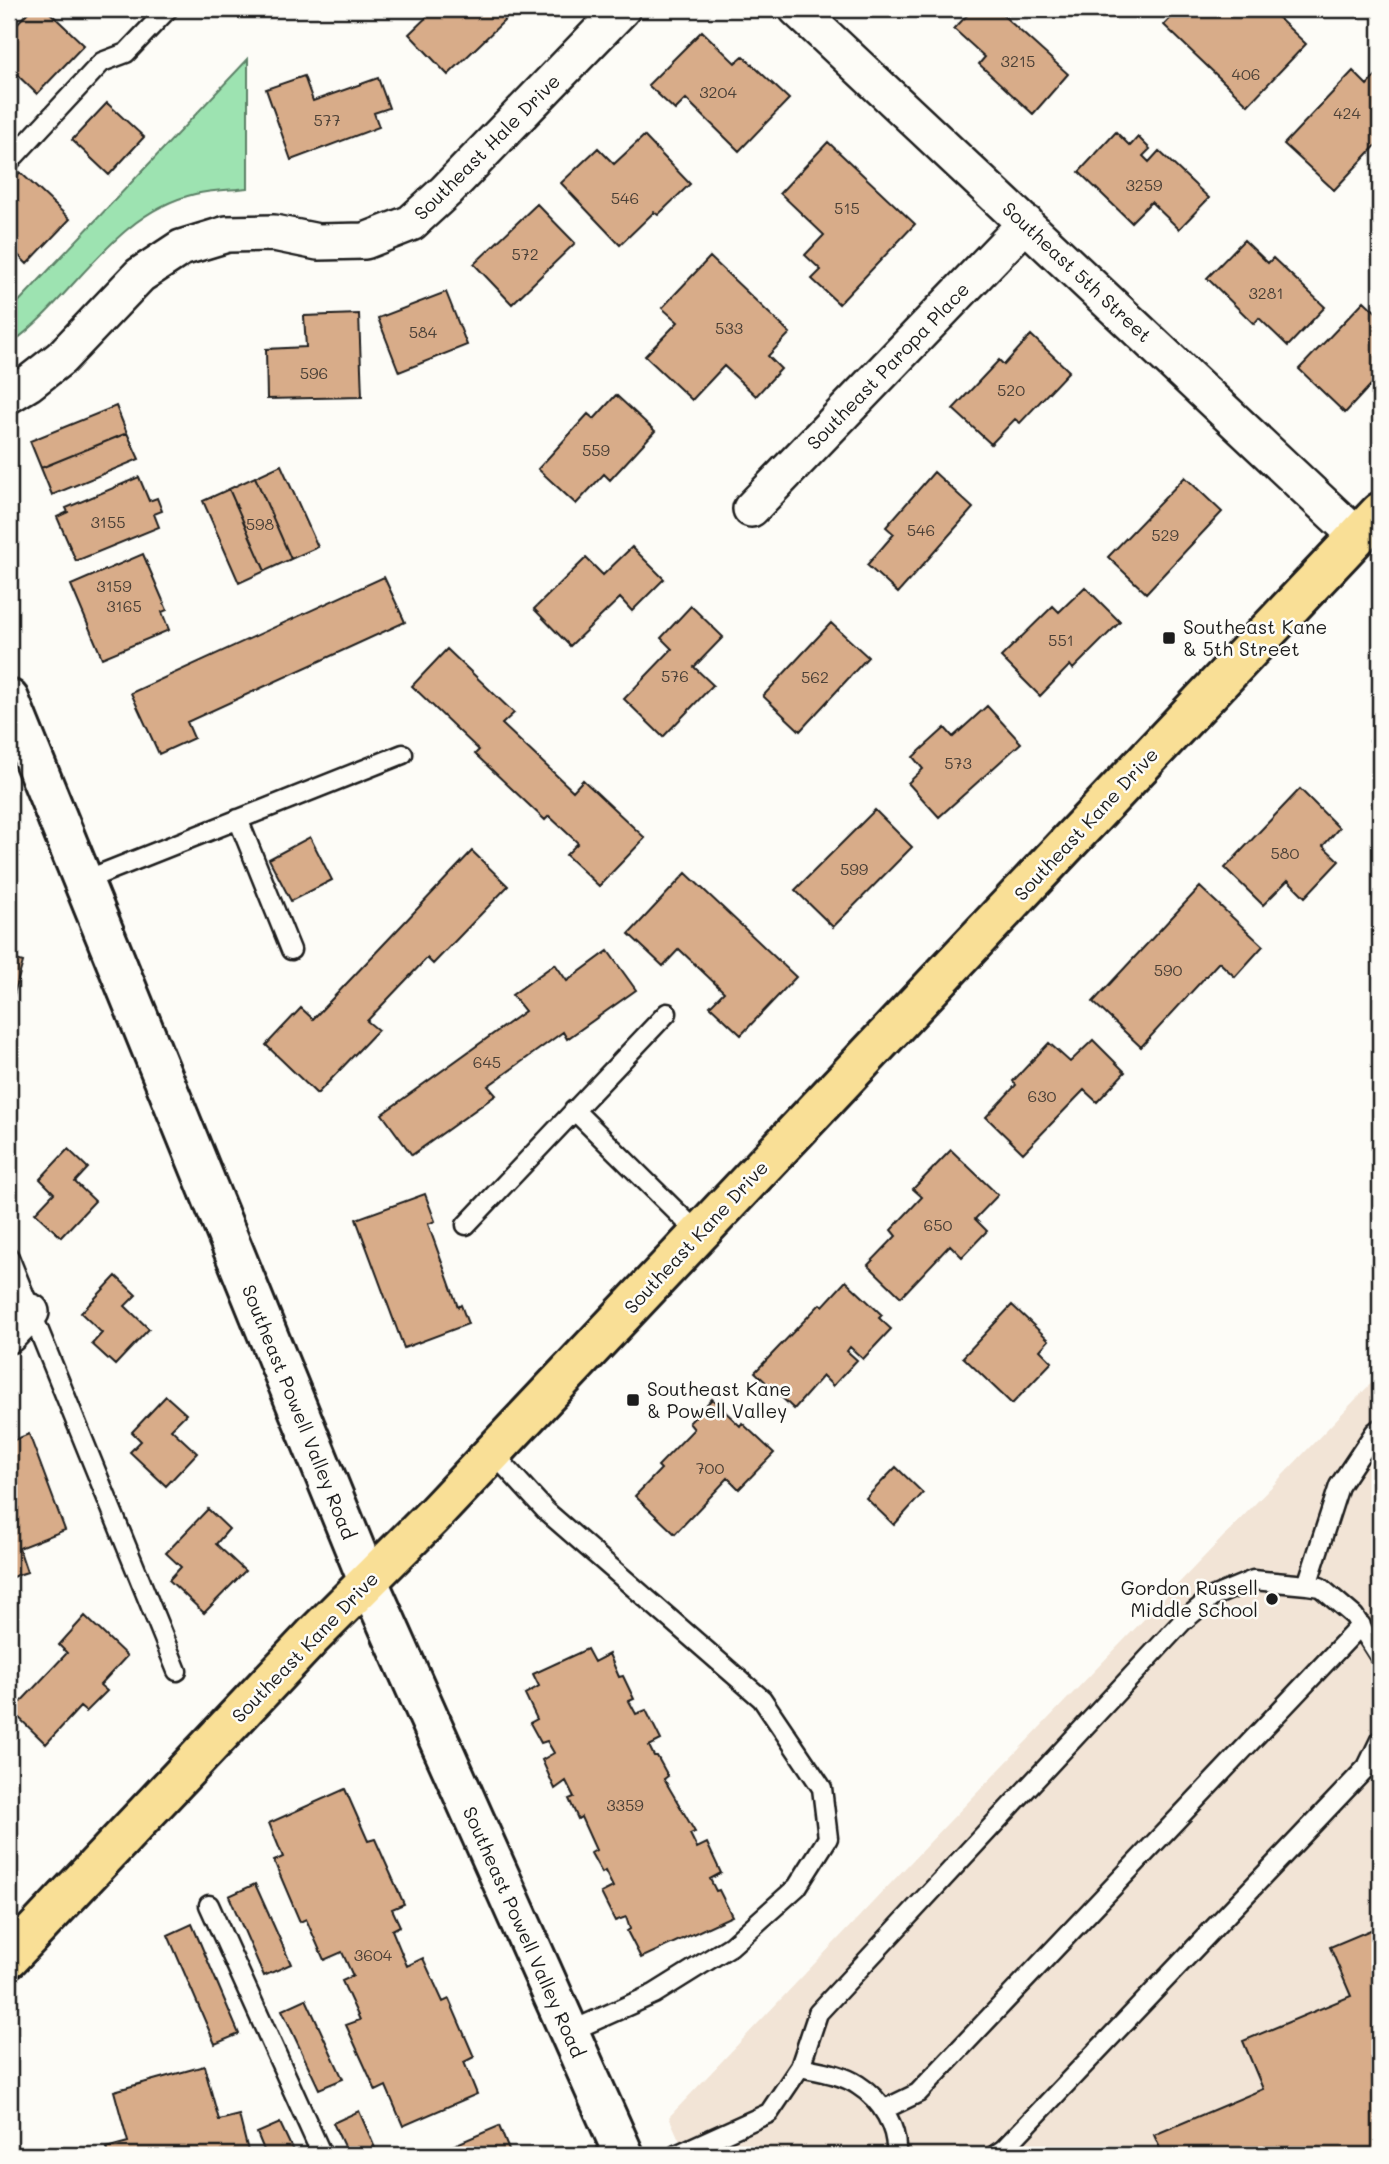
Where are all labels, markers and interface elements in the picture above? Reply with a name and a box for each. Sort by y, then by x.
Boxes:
house number: 3215 [1001,50,1035,71]
house number: 406 [1232,63,1260,84]
street label: Southeast Hale Drive [408,68,565,225]
house number: 3204 [699,81,737,102]
house number: 424 [1333,102,1361,123]
house number: 577 [313,109,341,130]
house number: 3259 [1125,174,1163,195]
house number: 546 [611,187,639,208]
street label: Southeast 5th Street [997,196,1157,347]
house number: 515 [834,197,860,218]
house number: 572 [511,243,539,264]
street label: Southeast Paropa Place [801,276,974,455]
house number: 3281 [1248,282,1284,303]
house number: 533 [715,317,743,338]
house number: 584 [409,321,438,342]
house number: 596 [300,362,328,383]
house number: 520 [997,379,1025,400]
house number: 559 [582,439,610,460]
house number: 3155 [90,511,126,532]
house number: 598 [246,513,275,534]
house number: 546 [907,519,935,540]
house number: 529 [1151,524,1179,545]
house number: 3159 [96,575,132,596]
house number: 3165 [106,595,142,616]
place label: Southeast Kane & 5th Street [1183,614,1327,661]
house number: 551 [1048,629,1074,650]
marker: Southeast Kane & 5th Street [1161,630,1177,646]
house number: 576 [661,665,689,686]
house number: 562 [801,666,829,687]
street label: Southeast Kane Drive [1008,742,1163,906]
house number: 573 [944,752,972,773]
house number: 580 [1271,842,1300,863]
house number: 599 [840,858,868,879]
house number: 590 [1154,959,1182,980]
house number: 645 [473,1051,501,1072]
house number: 630 [1028,1085,1057,1106]
street label: Southeast Kane Drive [618,1155,773,1319]
house number: 650 [924,1214,953,1235]
street label: Southeast Powell Valley Road [237,1281,362,1543]
place label: Southeast Kane & Powell Valley [647,1376,791,1423]
marker: Southeast Kane & Powell Valley [625,1392,641,1408]
house number: 700 [696,1457,724,1478]
street label: Southeast Kane Drive [226,1566,383,1728]
place label: Gordon Russell Middle School [1121,1575,1258,1622]
marker: Gordon Russell Middle School [1264,1591,1280,1607]
house number: 3359 [606,1794,644,1815]
street label: Southeast Powell Valley Road [458,1802,591,2061]
house number: 3604 [354,1944,393,1965]

